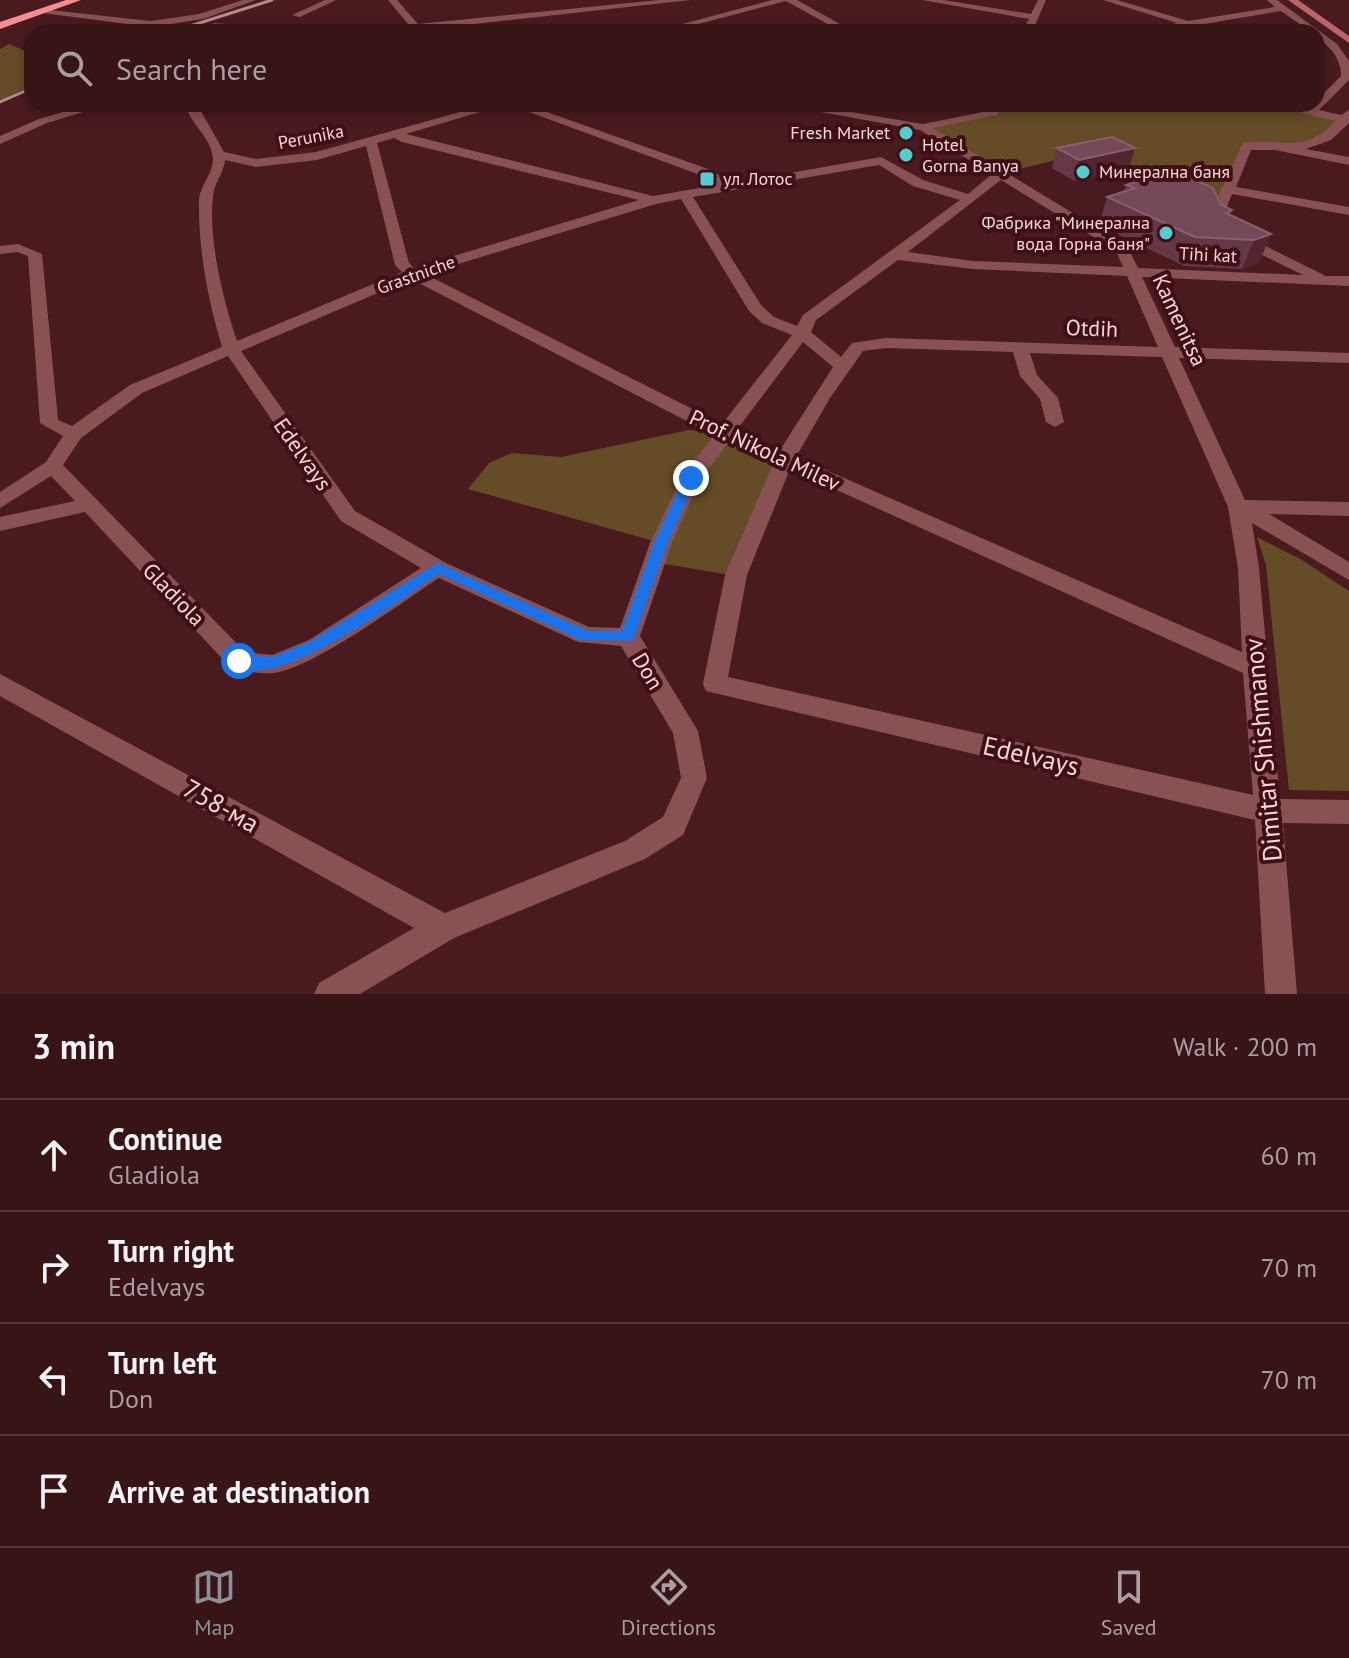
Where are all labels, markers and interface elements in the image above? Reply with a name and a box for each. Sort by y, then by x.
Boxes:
search box [24,24,1325,112]
icon: search [52,46,96,90]
text: Search here [116,49,267,88]
street label: Perunika [276,119,346,154]
place label: Fresh Market [790,121,890,144]
marker: Fresh Market [897,124,915,142]
place label: Hotel Gorna Banya [922,133,1019,177]
marker: Hotel Gorna Banya [897,146,915,164]
place label: Минерална баня [1099,160,1230,183]
marker: Минерална баня [1074,163,1092,181]
place label: ул. Лотос [723,167,793,190]
marker: ул. Лотос [698,170,716,188]
place label: Фабрика "Минерална вода Горна баня" [981,211,1150,255]
marker: Фабрика "Минерална вода Горна баня" [1157,224,1175,242]
street label: Tihi kat [1178,241,1238,268]
street label: Grastniche [374,250,458,299]
street label: Kamenitsa [1147,270,1213,370]
street label: Otdih [1065,313,1119,343]
street label: Prof. Nikola Milev [685,403,845,497]
street label: Edelvays [268,412,338,496]
route end [673,460,709,496]
street label: Gladiola [137,556,211,632]
street label: Dimitar Shishmanov [1236,637,1289,863]
route start [221,643,257,679]
street label: Don [626,647,670,695]
street label: Edelvays [980,729,1082,783]
street label: 758-ма [178,771,265,840]
text: 3 min [32,1024,115,1068]
text: Walk · 200 m [1173,1030,1317,1063]
text: Continue [108,1119,222,1158]
icon: ahead [32,1133,76,1177]
text: 60 m [1261,1139,1317,1172]
text: Gladiola [108,1158,200,1191]
text: Turn right [108,1231,234,1270]
icon: right [32,1245,76,1289]
text: 70 m [1261,1251,1317,1284]
text: Edelvays [108,1270,205,1303]
text: Turn left [108,1343,216,1382]
icon: left [32,1357,76,1401]
text: 70 m [1261,1363,1317,1396]
text: Don [108,1382,153,1415]
icon: arrive [32,1469,76,1513]
text: Arrive at destination [108,1472,370,1511]
tab: Map [192,1565,236,1641]
tab: Directions [621,1565,716,1641]
tab: Saved [1101,1565,1157,1641]

